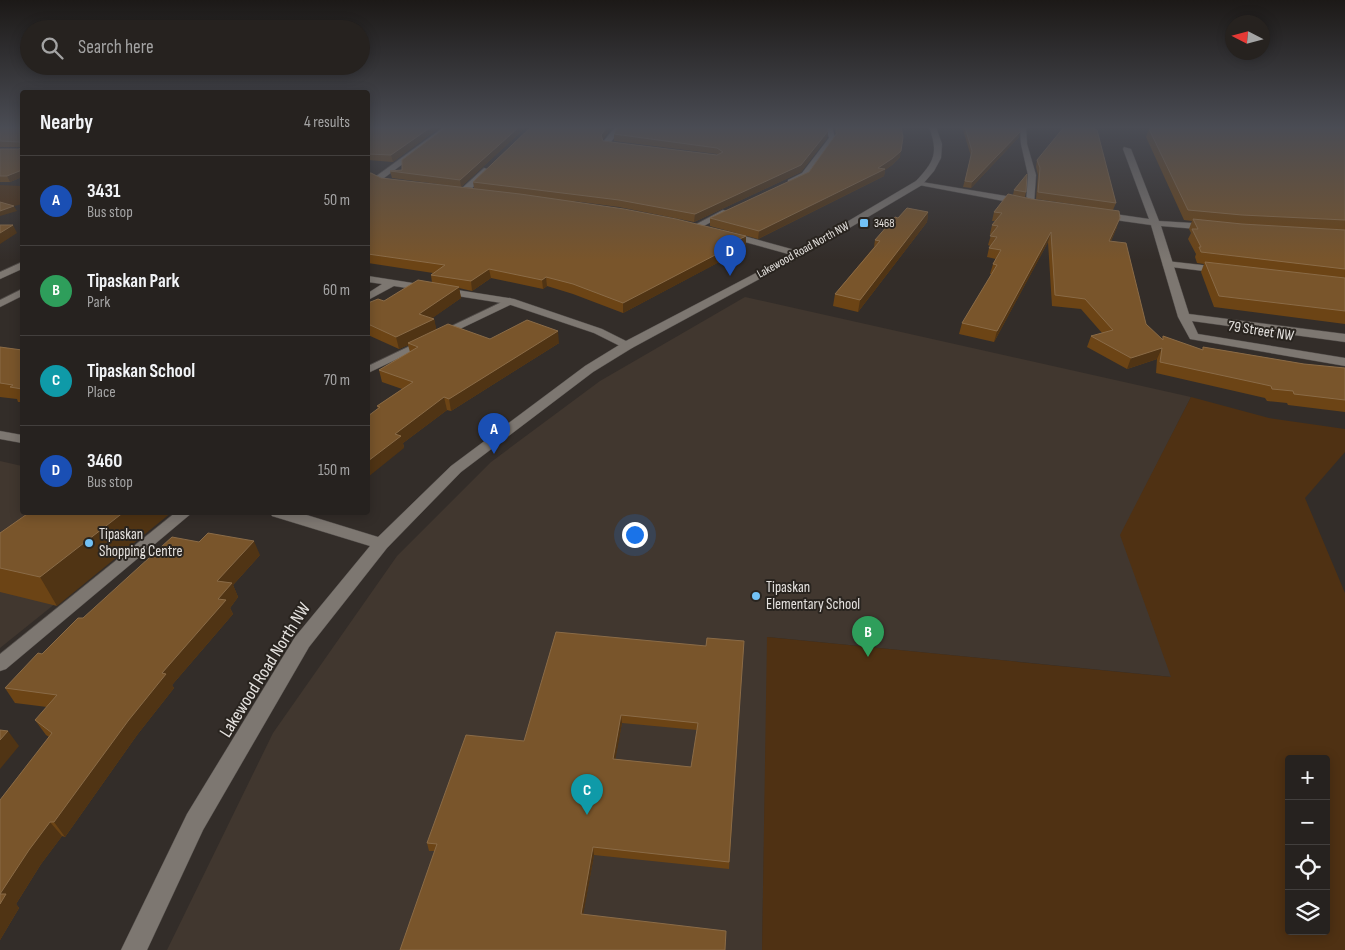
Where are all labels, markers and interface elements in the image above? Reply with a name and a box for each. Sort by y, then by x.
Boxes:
north arrow [1225,15,1270,60]
search box [20,20,370,75]
icon: search [38,34,66,62]
text: Search here [78,36,154,59]
text: Nearby [40,110,93,135]
text: 4 results [304,113,350,132]
text: 3431 [87,180,120,203]
text: A [52,191,60,210]
text: 50 m [324,191,350,210]
text: Bus stop [87,203,133,222]
place label: 3468 [874,216,895,231]
marker: 3468 [858,217,870,229]
street label: Lakewood Road North NW [754,218,852,282]
pin: D [714,235,746,276]
text: Tipaskan Park [87,270,180,293]
text: B [52,281,60,300]
text: 60 m [323,281,350,300]
text: Park [87,293,110,312]
street label: 79 Street NW [1227,316,1296,346]
text: Tipaskan School [87,360,195,383]
text: C [52,371,60,390]
text: 70 m [324,371,350,390]
text: Place [87,383,116,402]
pin: A [478,413,510,454]
text: 3460 [87,450,122,473]
text: D [52,461,60,480]
text: 150 m [318,461,350,480]
text: Bus stop [87,473,133,492]
your location [622,522,648,548]
place label: Tipaskan Shopping Centre [99,525,182,561]
marker: Tipaskan Shopping Centre [83,537,95,549]
place label: Tipaskan Elementary School [766,578,860,614]
marker: Tipaskan Elementary School [750,590,762,602]
street label: Lakewood Road North NW [215,599,315,741]
pin: B [852,616,884,657]
map controls [1285,755,1330,935]
button: + [1285,755,1330,800]
pin: C [571,774,603,815]
button: − [1285,800,1330,845]
button: locate [1285,845,1330,890]
button: layers [1285,890,1330,935]

